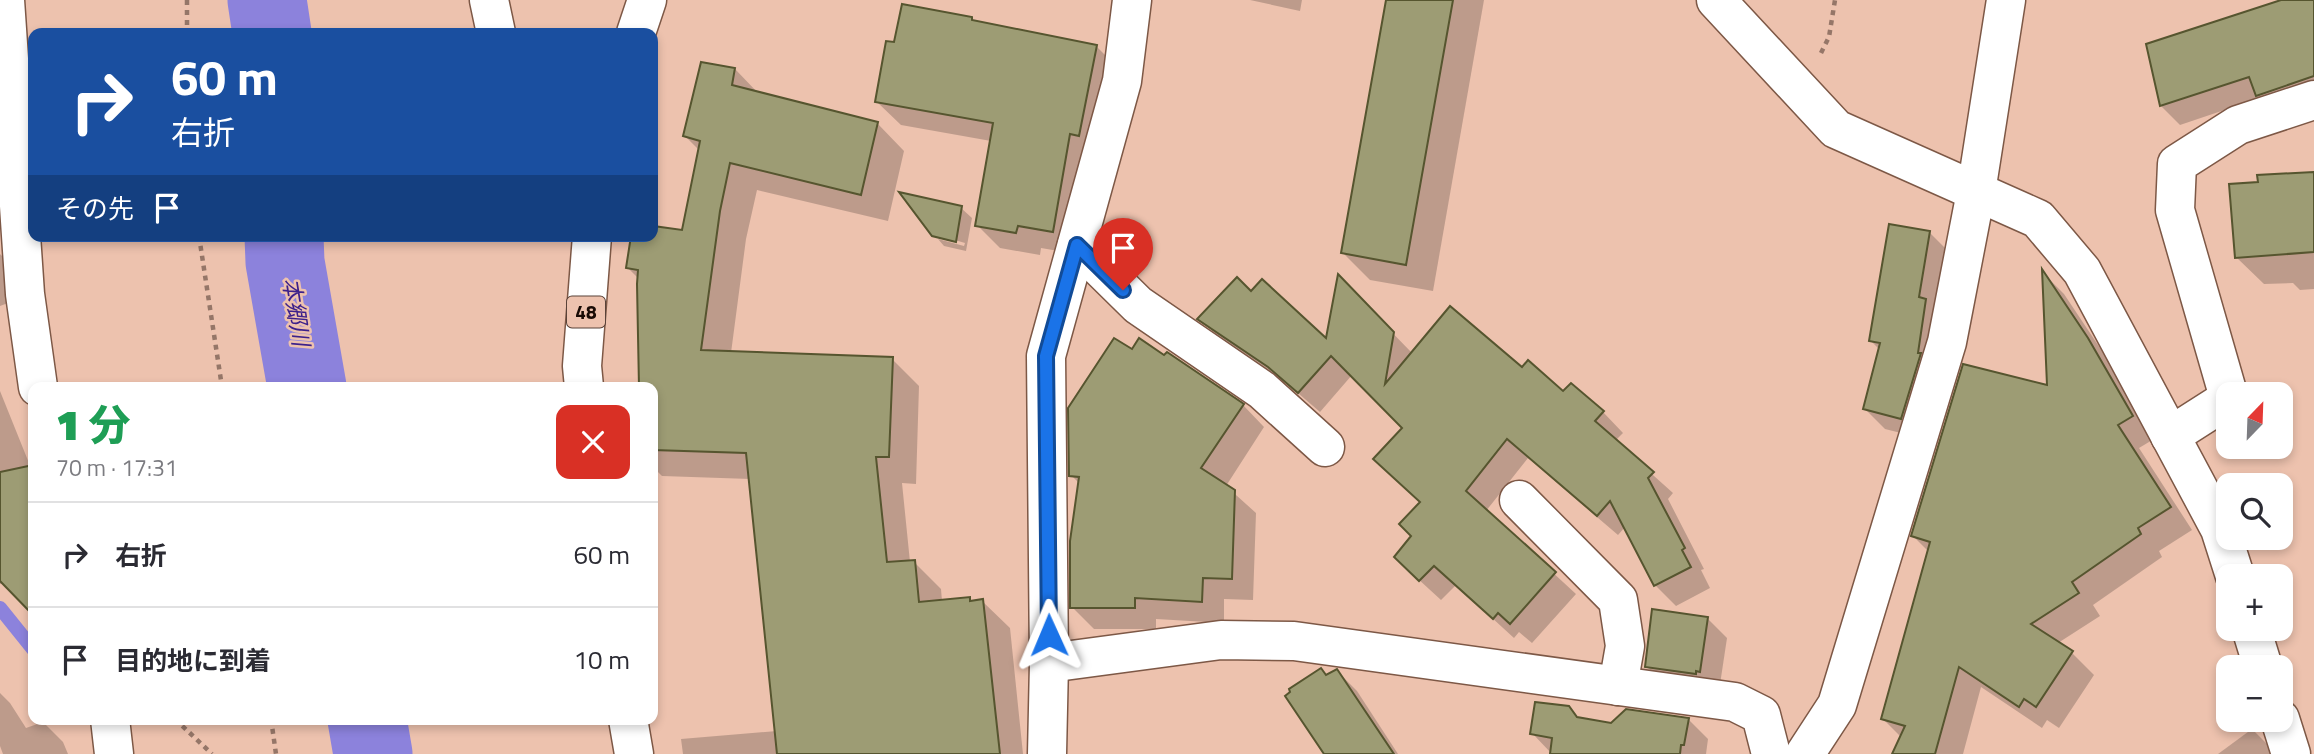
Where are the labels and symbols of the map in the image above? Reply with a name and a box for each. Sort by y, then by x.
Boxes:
pin [1093,218,1153,290]
water label: 本郷川 [274,275,320,352]
road number: 48 [567,296,605,328]
north arrow [2216,382,2292,458]
position arrow [1012,598,1086,672]

